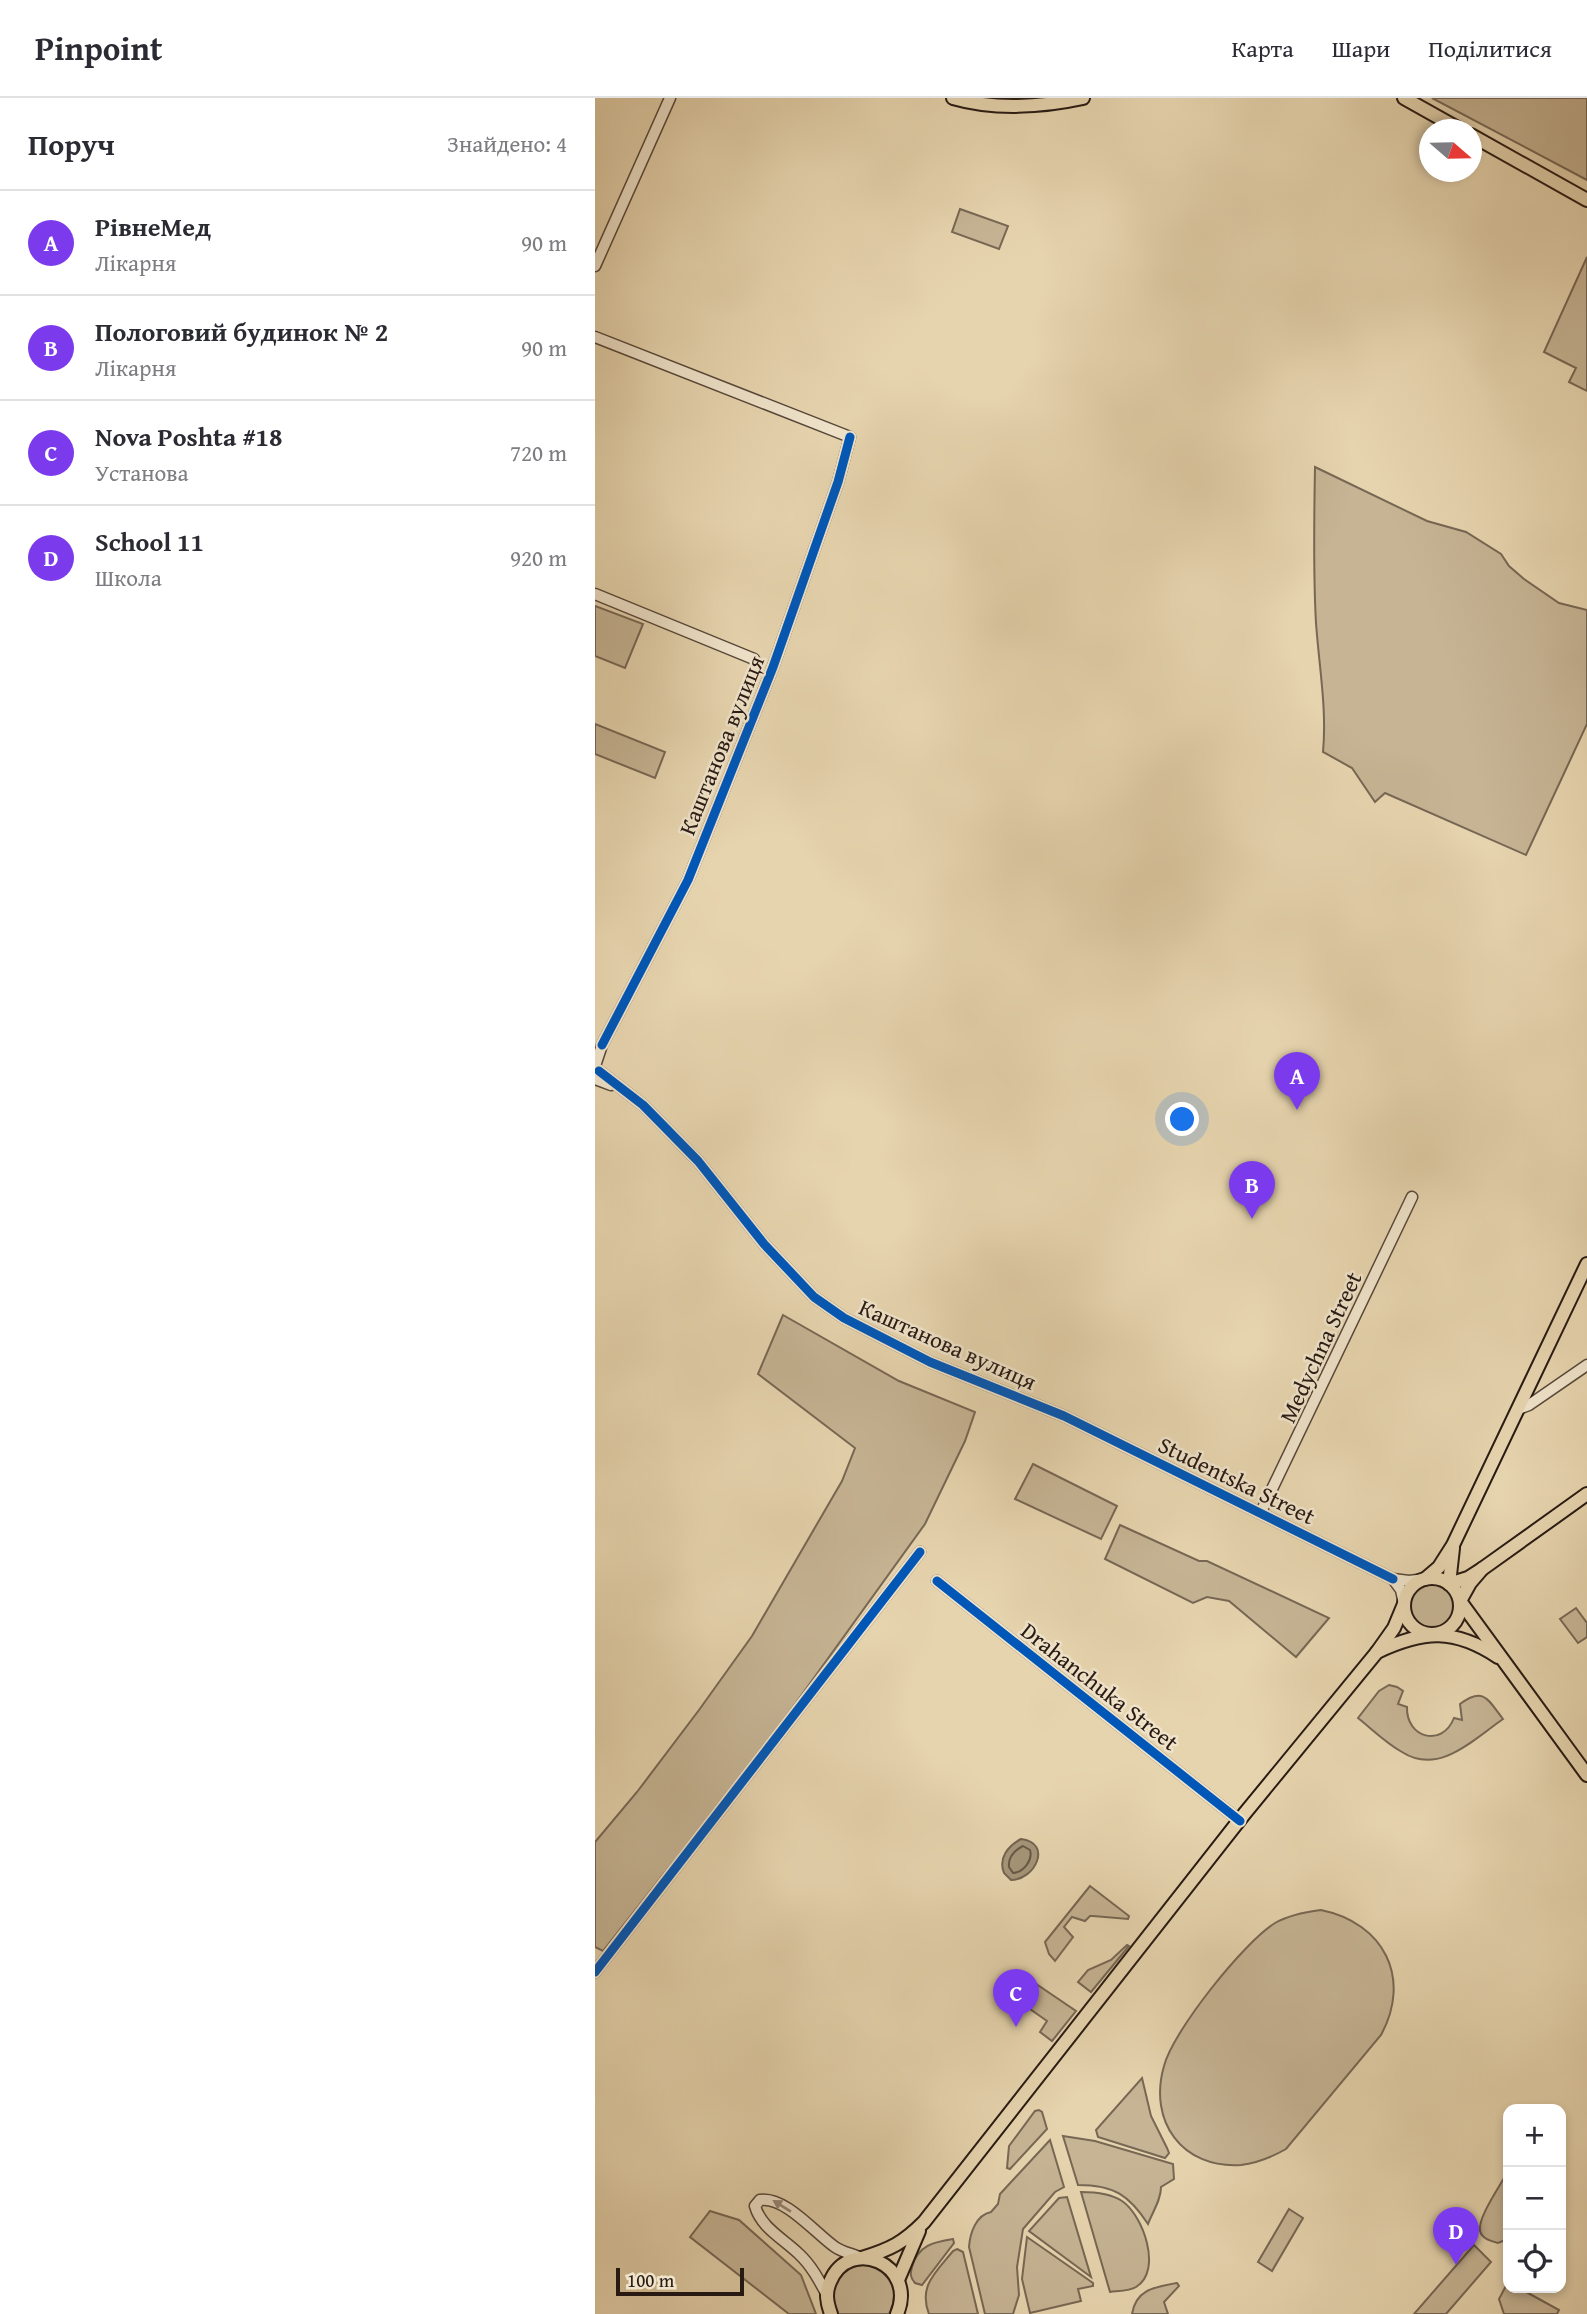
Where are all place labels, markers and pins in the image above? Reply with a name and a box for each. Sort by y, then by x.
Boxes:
pin: A [1274,1052,1320,1110]
pin: B [1229,1161,1275,1219]
pin: C [993,1969,1039,2027]
pin: D [1433,2207,1479,2265]

